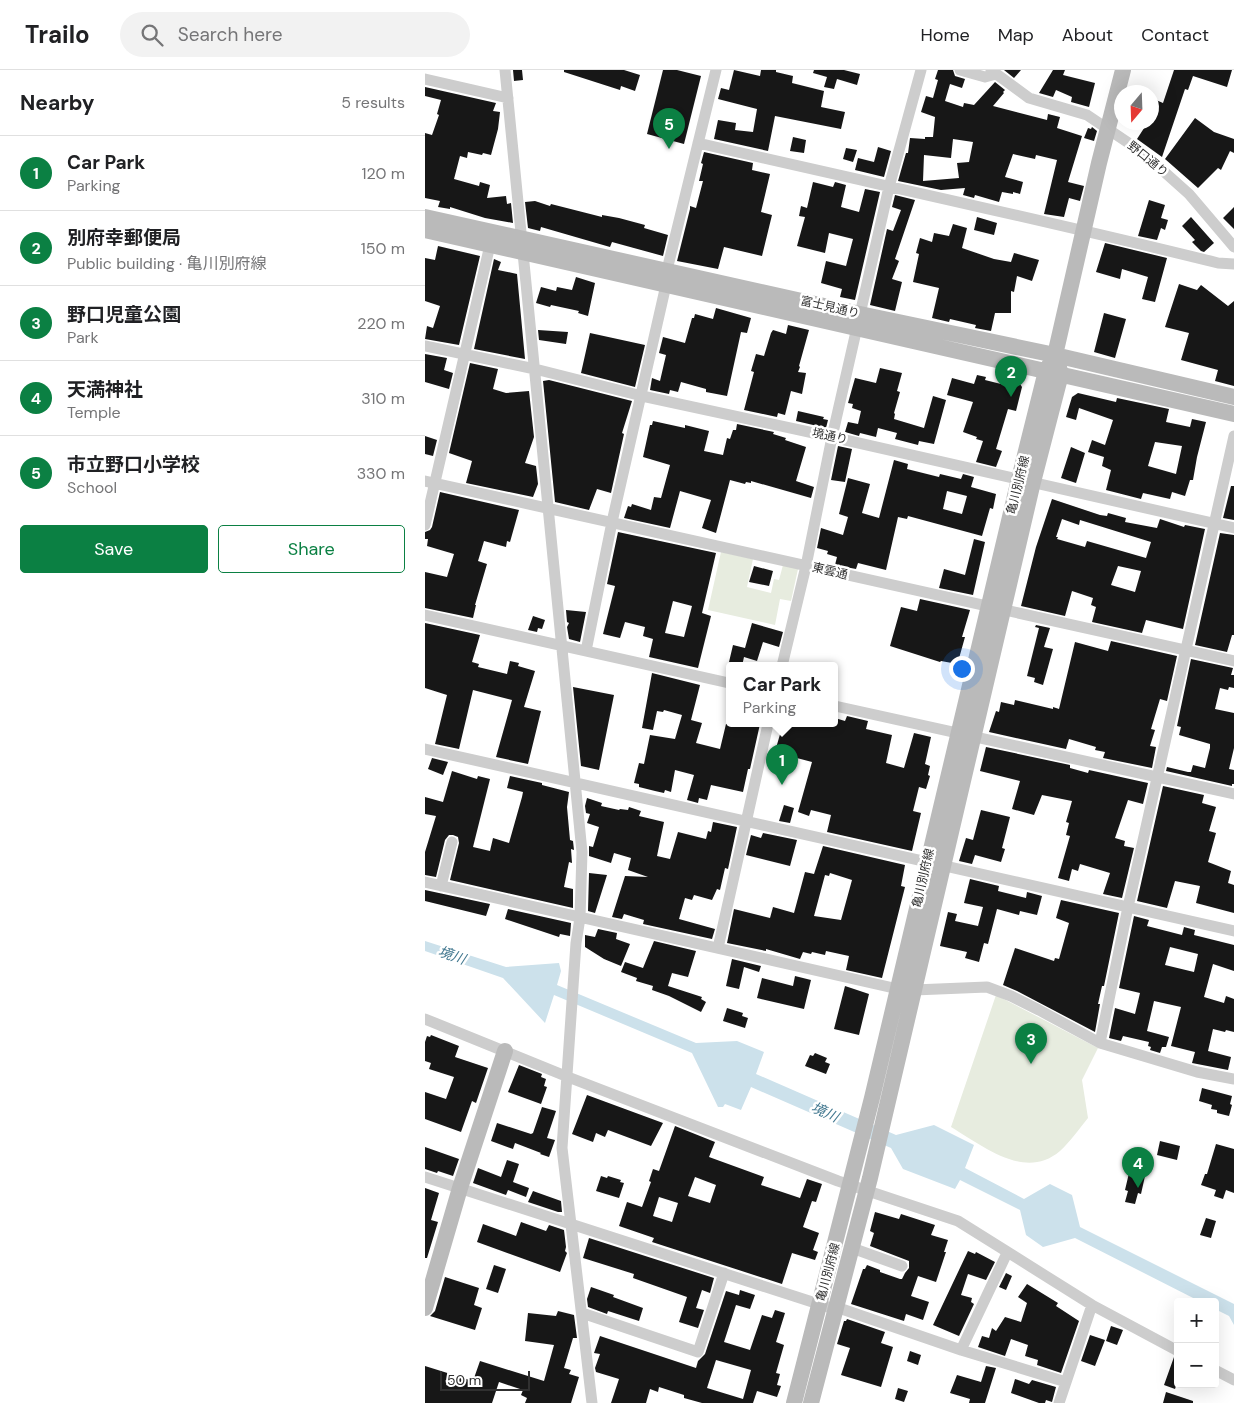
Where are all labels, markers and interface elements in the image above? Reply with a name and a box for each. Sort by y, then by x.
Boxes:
search box [120,12,470,57]
text: Trailo [25,19,90,50]
icon: search [138,21,166,49]
text: Search here [178,22,283,47]
text: Home [920,23,970,47]
text: Map [998,23,1034,47]
text: About [1062,23,1113,47]
text: Contact [1141,23,1209,47]
north arrow [1114,85,1159,130]
text: Nearby [20,89,94,117]
text: 5 results [341,92,405,113]
pin: 5 [653,108,685,149]
street label: 野口通り [1124,138,1172,180]
text: Car Park [67,150,145,175]
text: 1 [33,163,39,184]
text: 120 m [361,163,405,184]
text: Parking [67,175,121,196]
text: 別府幸郵便局 [67,225,181,250]
text: 2 [31,238,41,259]
text: 150 m [361,238,405,259]
text: Public building · 亀川別府線 [67,253,267,274]
street label: 富士見通り [799,292,861,322]
text: 野口児童公園 [67,302,181,327]
text: 3 [31,313,41,334]
text: 220 m [357,313,405,334]
text: Park [67,327,99,348]
pin: 2 [995,356,1027,397]
text: 天満神社 [67,377,143,402]
text: 4 [31,388,41,409]
text: 310 m [361,388,405,409]
text: Temple [67,402,121,423]
street label: 境通り [811,424,849,448]
text: 市立野口小学校 [67,452,200,477]
street label: 亀川別府線 [1003,454,1033,516]
text: 5 [31,463,41,484]
text: 330 m [357,463,405,484]
text: School [67,477,117,498]
button: Save [20,525,208,573]
button: Share [218,525,405,573]
street label: 東雲通 [811,559,849,583]
your location [949,656,975,682]
popup [726,662,838,727]
text: Car Park [743,672,821,697]
text: Parking [743,697,796,718]
pin: 1 [766,744,798,785]
street label: 亀川別府線 [908,847,938,909]
water label: 境川 [436,942,470,969]
pin: 3 [1015,1023,1047,1064]
water label: 境川 [809,1098,843,1127]
pin: 4 [1122,1147,1154,1188]
street label: 亀川別府線 [813,1241,843,1303]
map controls [1174,1298,1219,1388]
button: + [1174,1298,1219,1343]
button: − [1174,1343,1219,1388]
scale bar [440,1368,530,1391]
text: 50 m [447,1371,481,1389]

